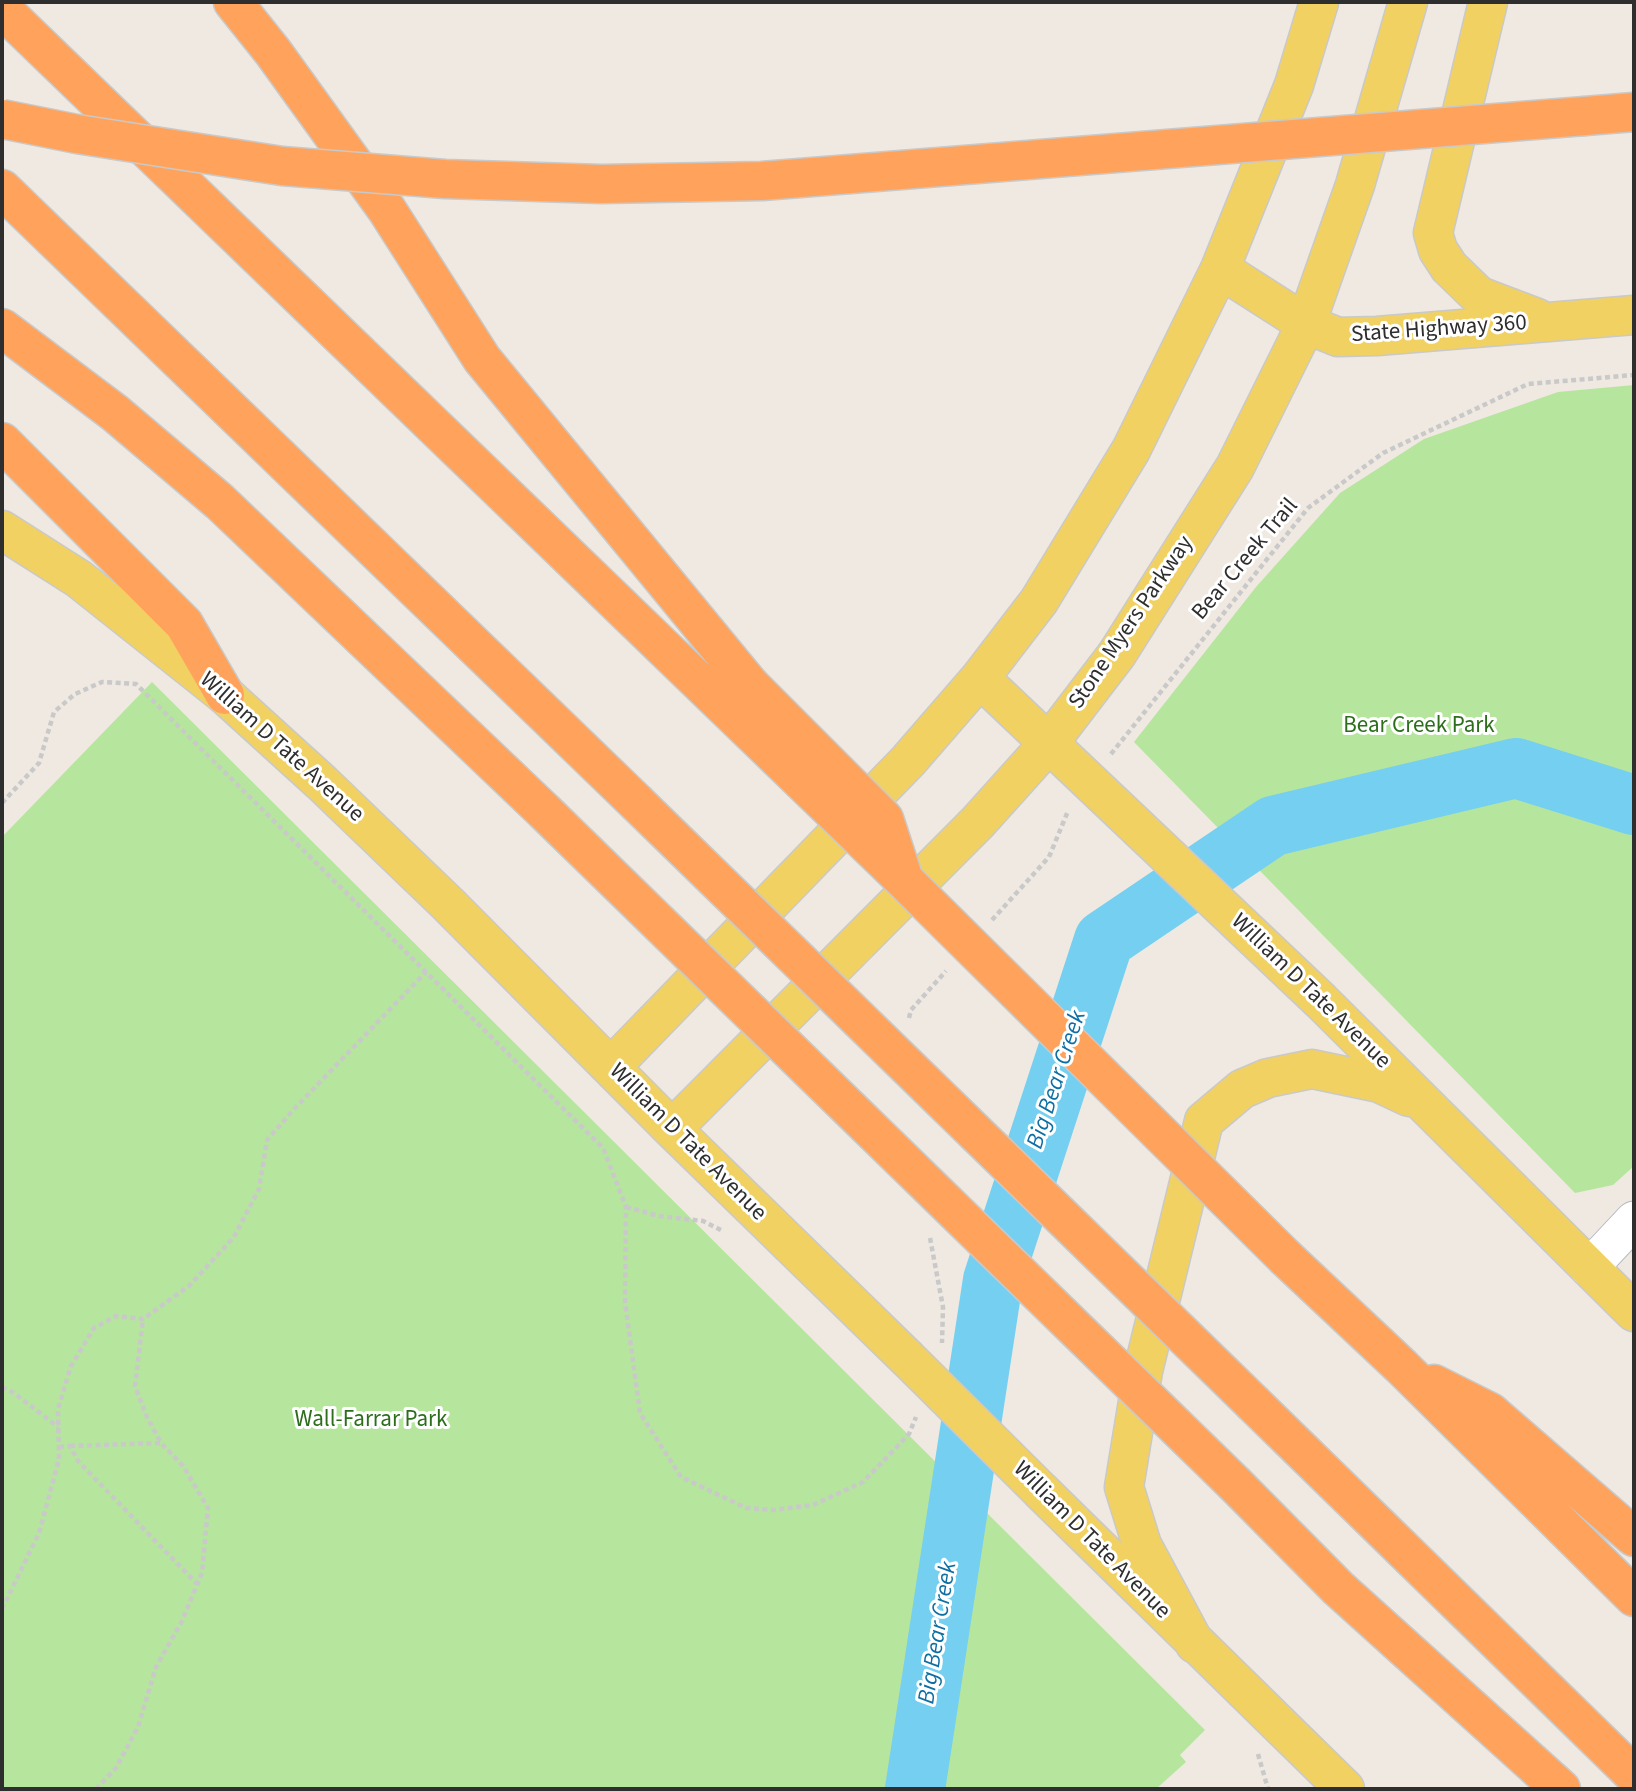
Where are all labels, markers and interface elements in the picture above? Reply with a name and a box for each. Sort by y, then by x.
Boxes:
street label: State Highway 360 [1350,310,1528,350]
street label: Bear Creek Trail [1187,494,1305,626]
street label: Stone Myers Parkway [1064,531,1200,715]
street label: William D Tate Avenue [193,667,369,829]
park label: Bear Creek Park [1343,713,1495,741]
street label: William D Tate Avenue [1224,909,1396,1075]
water label: Big Bear Creek [1022,1007,1094,1153]
street label: William D Tate Avenue [602,1058,772,1228]
park label: Wall-Farrar Park [295,1407,447,1435]
street label: William D Tate Avenue [1006,1456,1176,1626]
water label: Big Bear Creek [914,1560,964,1706]

